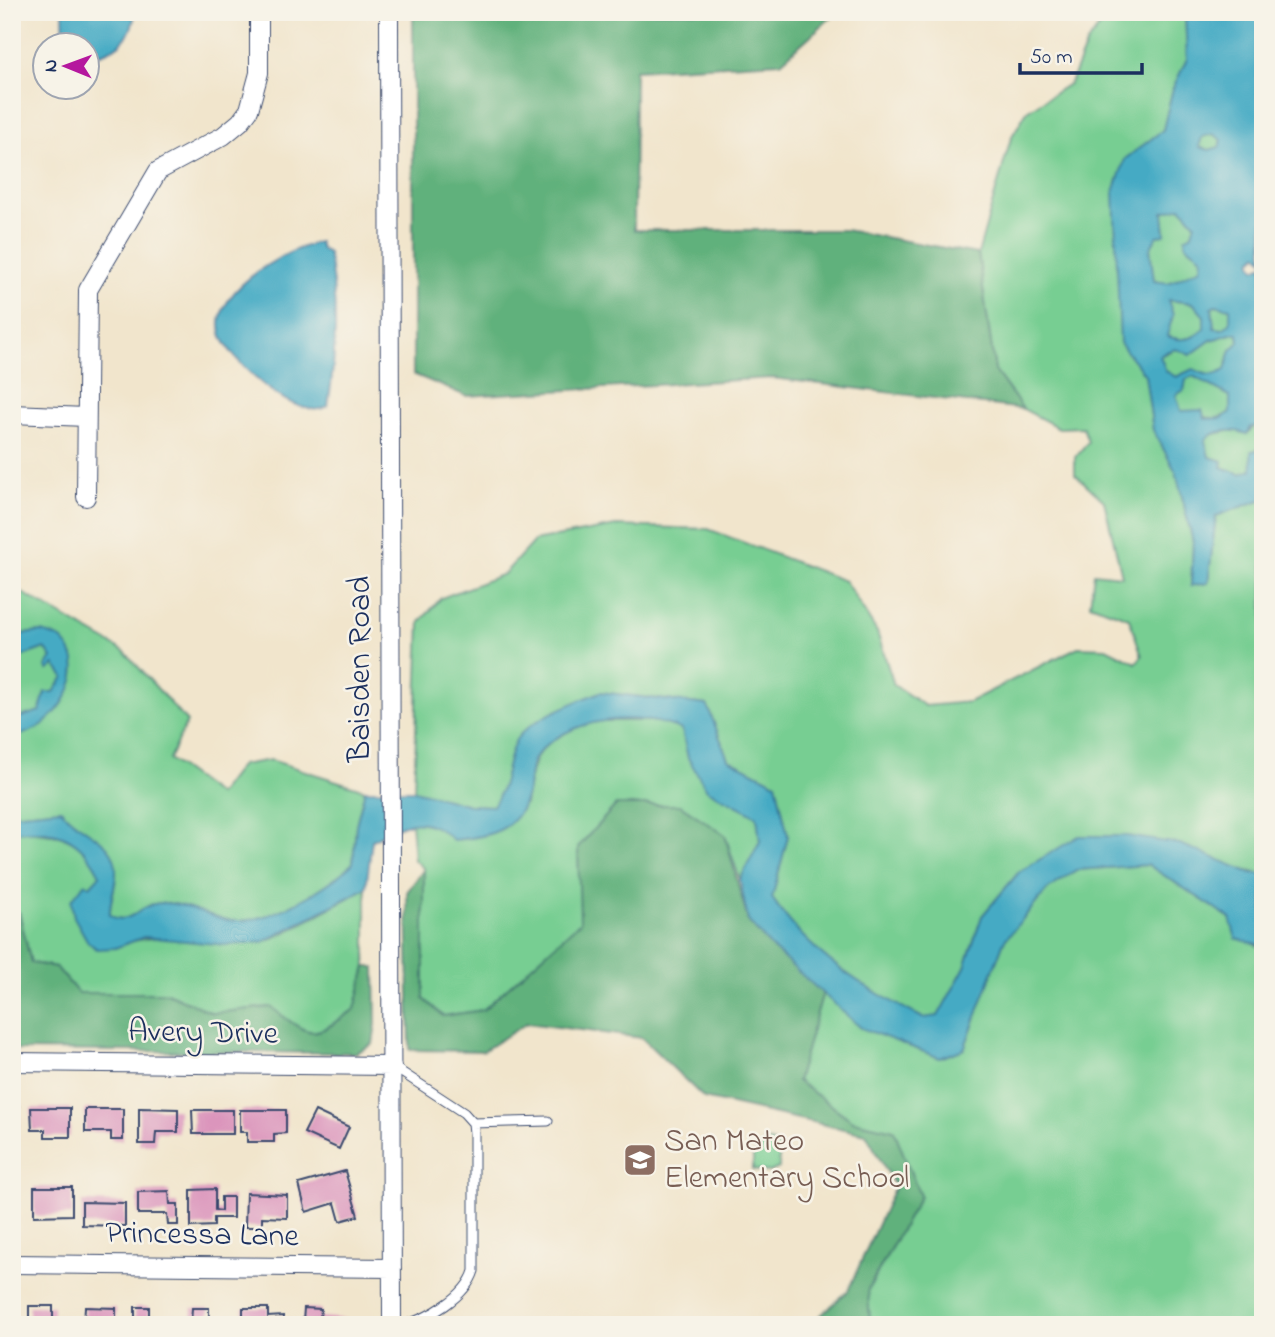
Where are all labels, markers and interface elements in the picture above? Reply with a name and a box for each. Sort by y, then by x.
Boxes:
north arrow [32,32,102,102]
scale bar [1020,32,1142,76]
text: 50 m [1030,43,1073,73]
text: N [38,59,65,72]
street label: Baisden Road [338,576,385,763]
street label: Avery Drive [128,1009,279,1059]
place label: San Mateo Elementary School [664,1119,909,1203]
school or university icon: San Mateo Elementary School [621,1141,659,1179]
street label: Princessa Lane [105,1211,300,1261]

